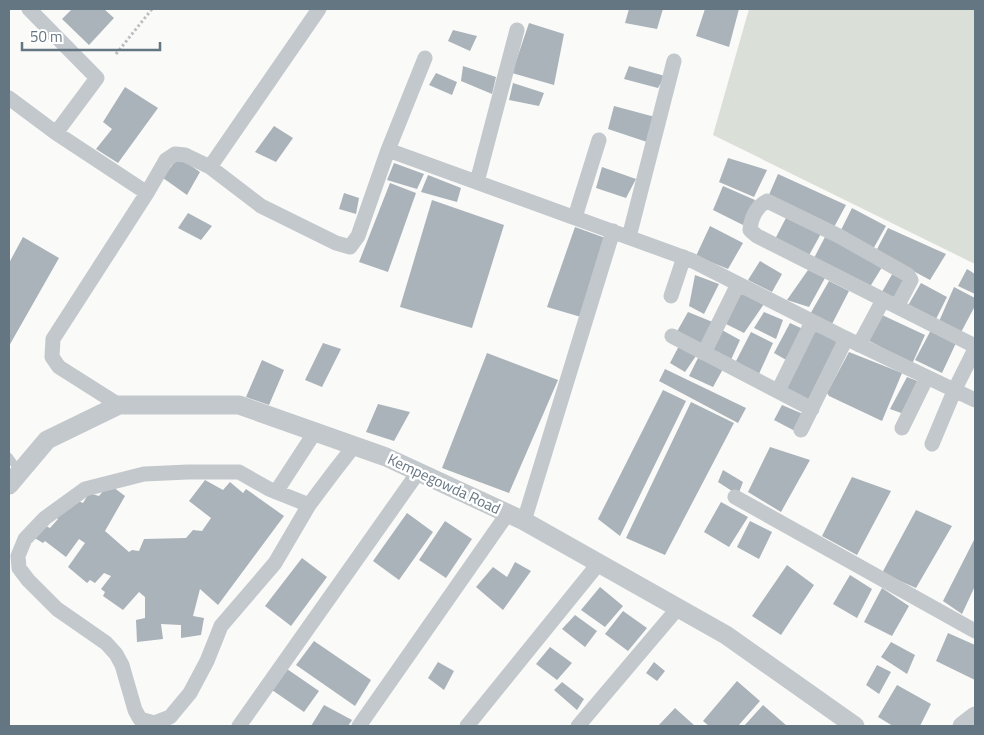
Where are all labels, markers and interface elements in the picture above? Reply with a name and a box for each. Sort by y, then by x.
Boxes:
scale bar [22,20,160,52]
text: 50 m [30,25,63,48]
street label: Kempegowda Road [384,447,504,520]

